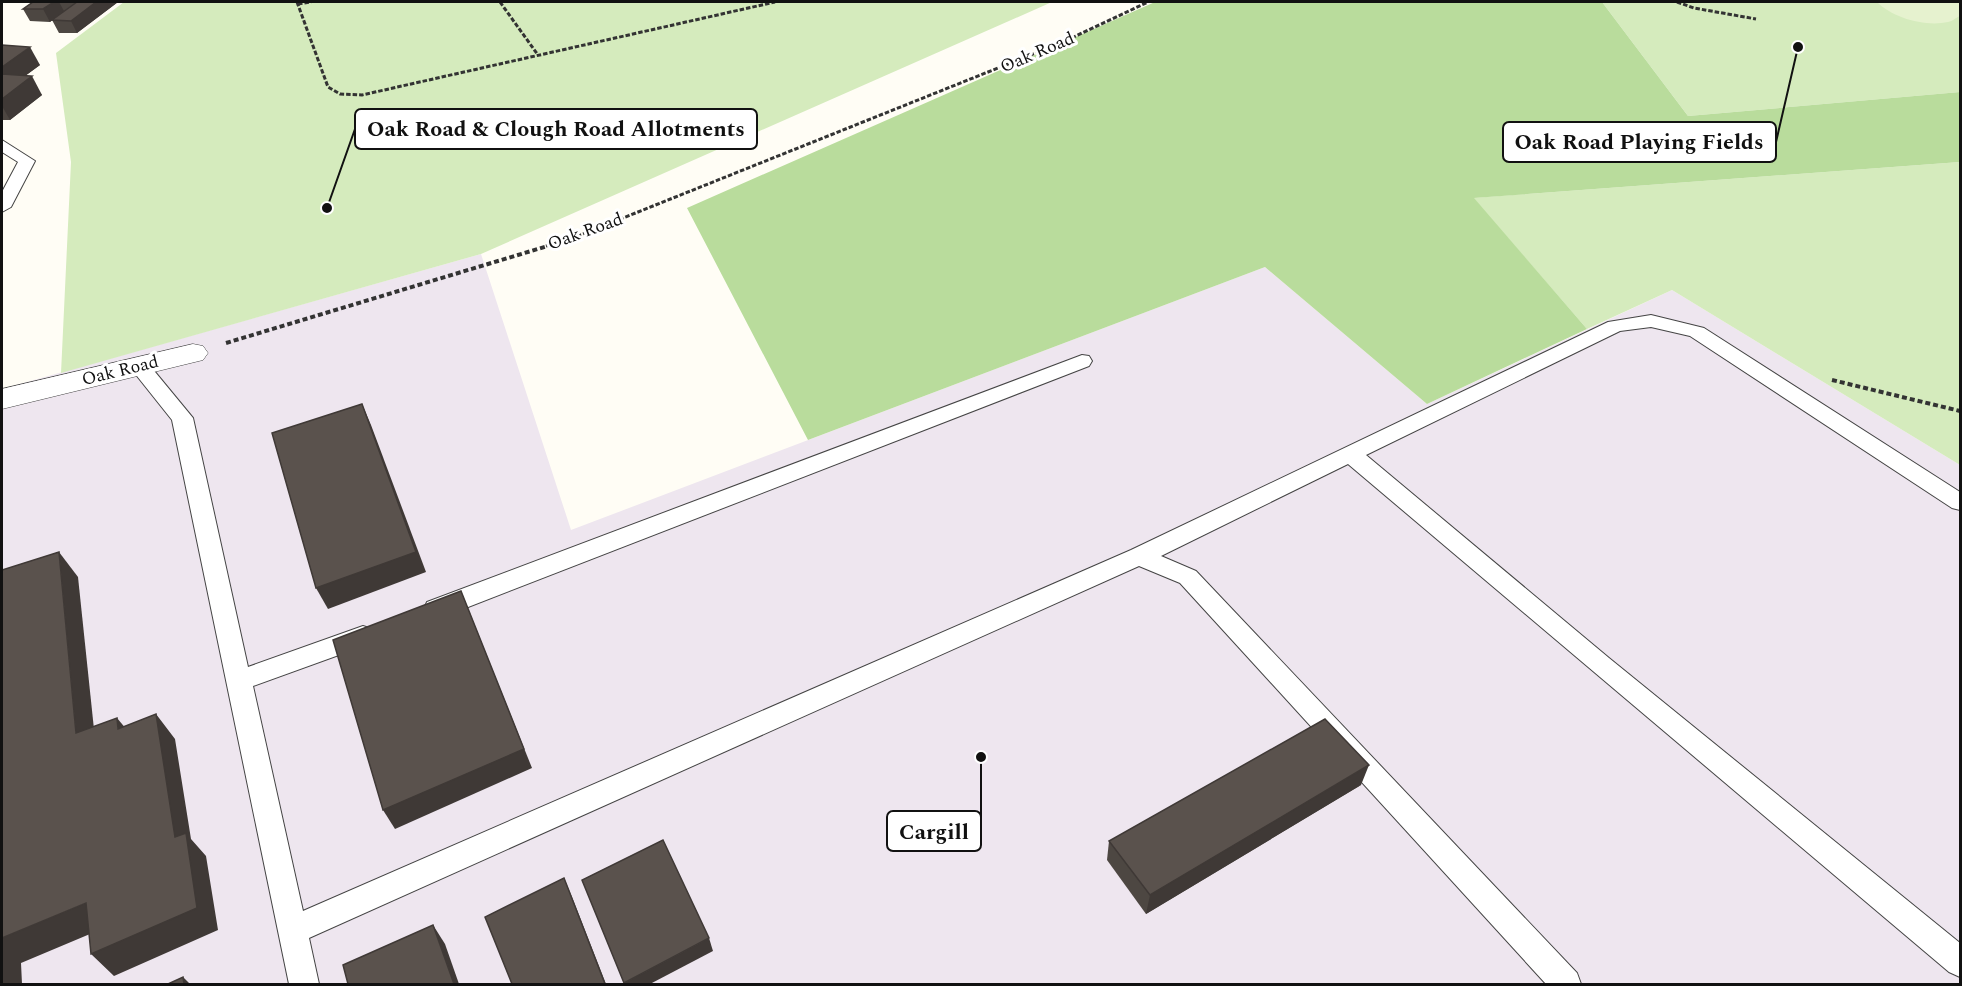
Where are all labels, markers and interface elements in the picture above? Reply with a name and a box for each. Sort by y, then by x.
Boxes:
street label: Oak Road [996,25,1079,80]
callout: Oak Road & Clough Road Allotments [355,109,757,149]
text: Oak Road & Clough Road Allotments [367,113,745,146]
callout: Oak Road Playing Fields [1503,122,1776,162]
text: Oak Road Playing Fields [1514,126,1764,159]
street label: Oak Road [544,205,627,258]
street label: Oak Road [79,348,161,393]
callout: Cargill [887,811,981,851]
text: Cargill [899,816,969,849]

